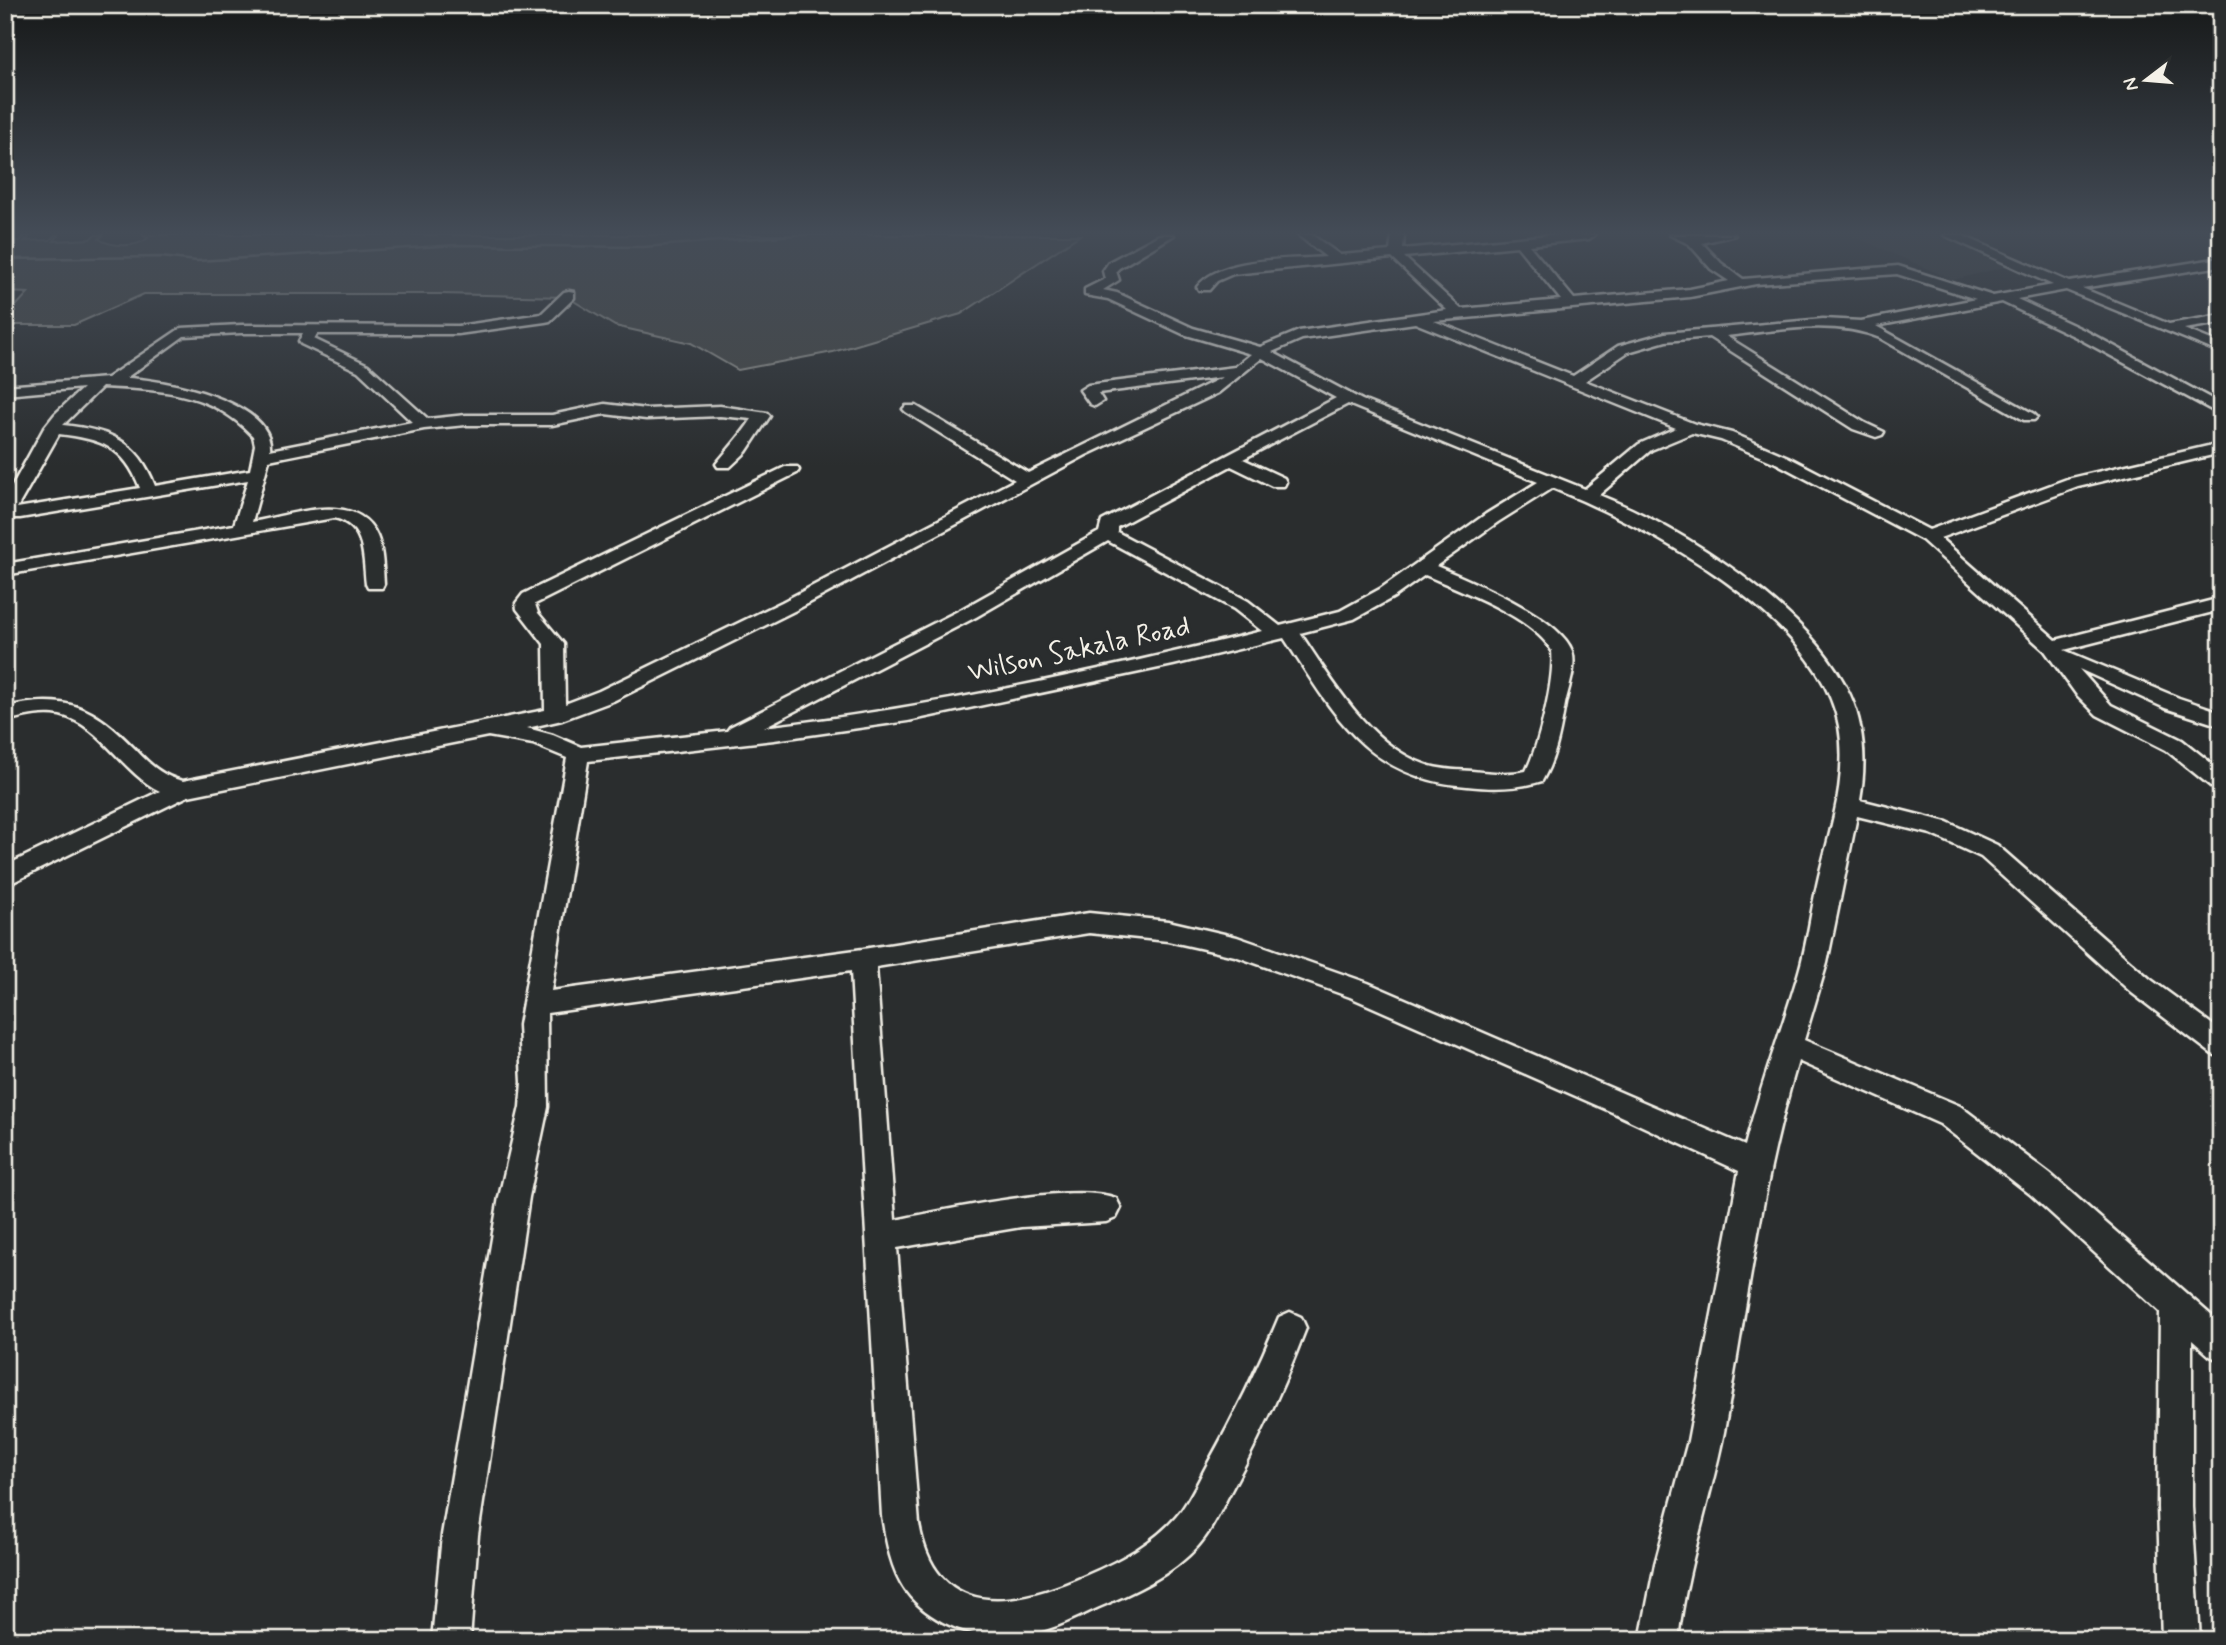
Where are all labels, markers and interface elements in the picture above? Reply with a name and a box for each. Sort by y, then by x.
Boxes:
north arrow [2110,46,2180,116]
text: N [2117,75,2145,94]
street label: Wilson Sakala Road [964,608,1194,692]

